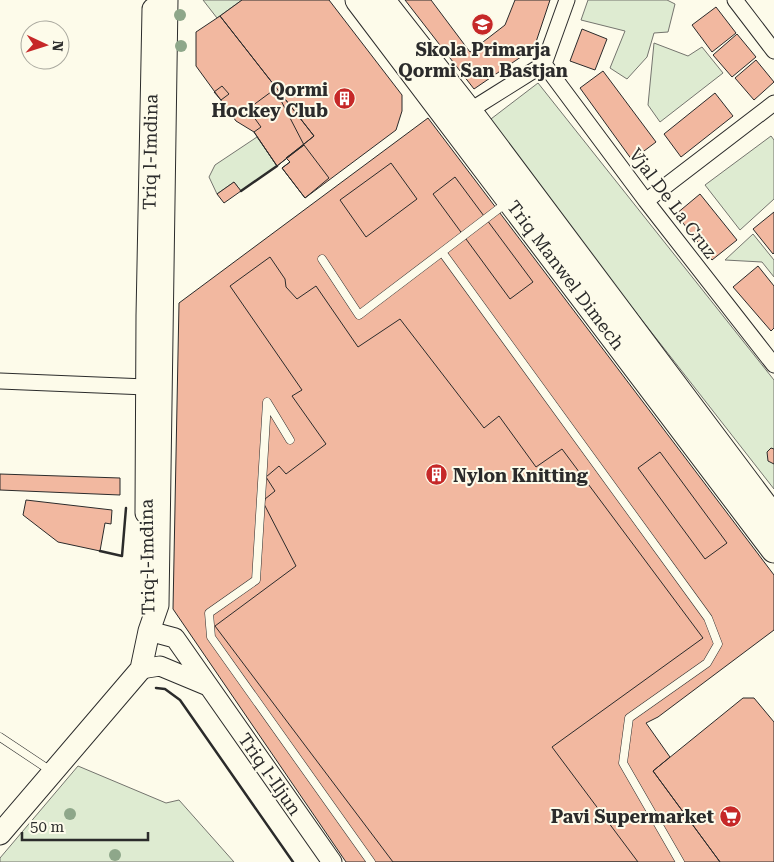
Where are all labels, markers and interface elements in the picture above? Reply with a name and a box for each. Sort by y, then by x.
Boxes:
school or university icon: Skola Primarja Qormi San Bastjan [471,12,495,36]
north arrow [20,20,70,70]
place label: Skola Primarja Qormi San Bastjan [398,39,568,81]
text: N [50,40,66,52]
place label: Qormi Hockey Club [211,79,328,121]
building icon: Qormi Hockey Club [332,87,356,111]
street label: Triq l-Imdina [138,93,162,210]
street label: Vjal De La Cruz [625,144,721,262]
street label: Triq Manwel Dimech [503,196,629,354]
building icon: Nylon Knitting [425,463,449,487]
place label: Nylon Knitting [453,465,589,486]
street label: Triq l-Imdina [135,498,159,615]
street label: Triq l-Iljun [234,729,306,819]
supermarket icon: Pavi Supermarket [718,804,742,828]
place label: Pavi Supermarket [551,806,714,827]
scale bar [22,810,149,842]
text: 50 m [30,818,65,836]

